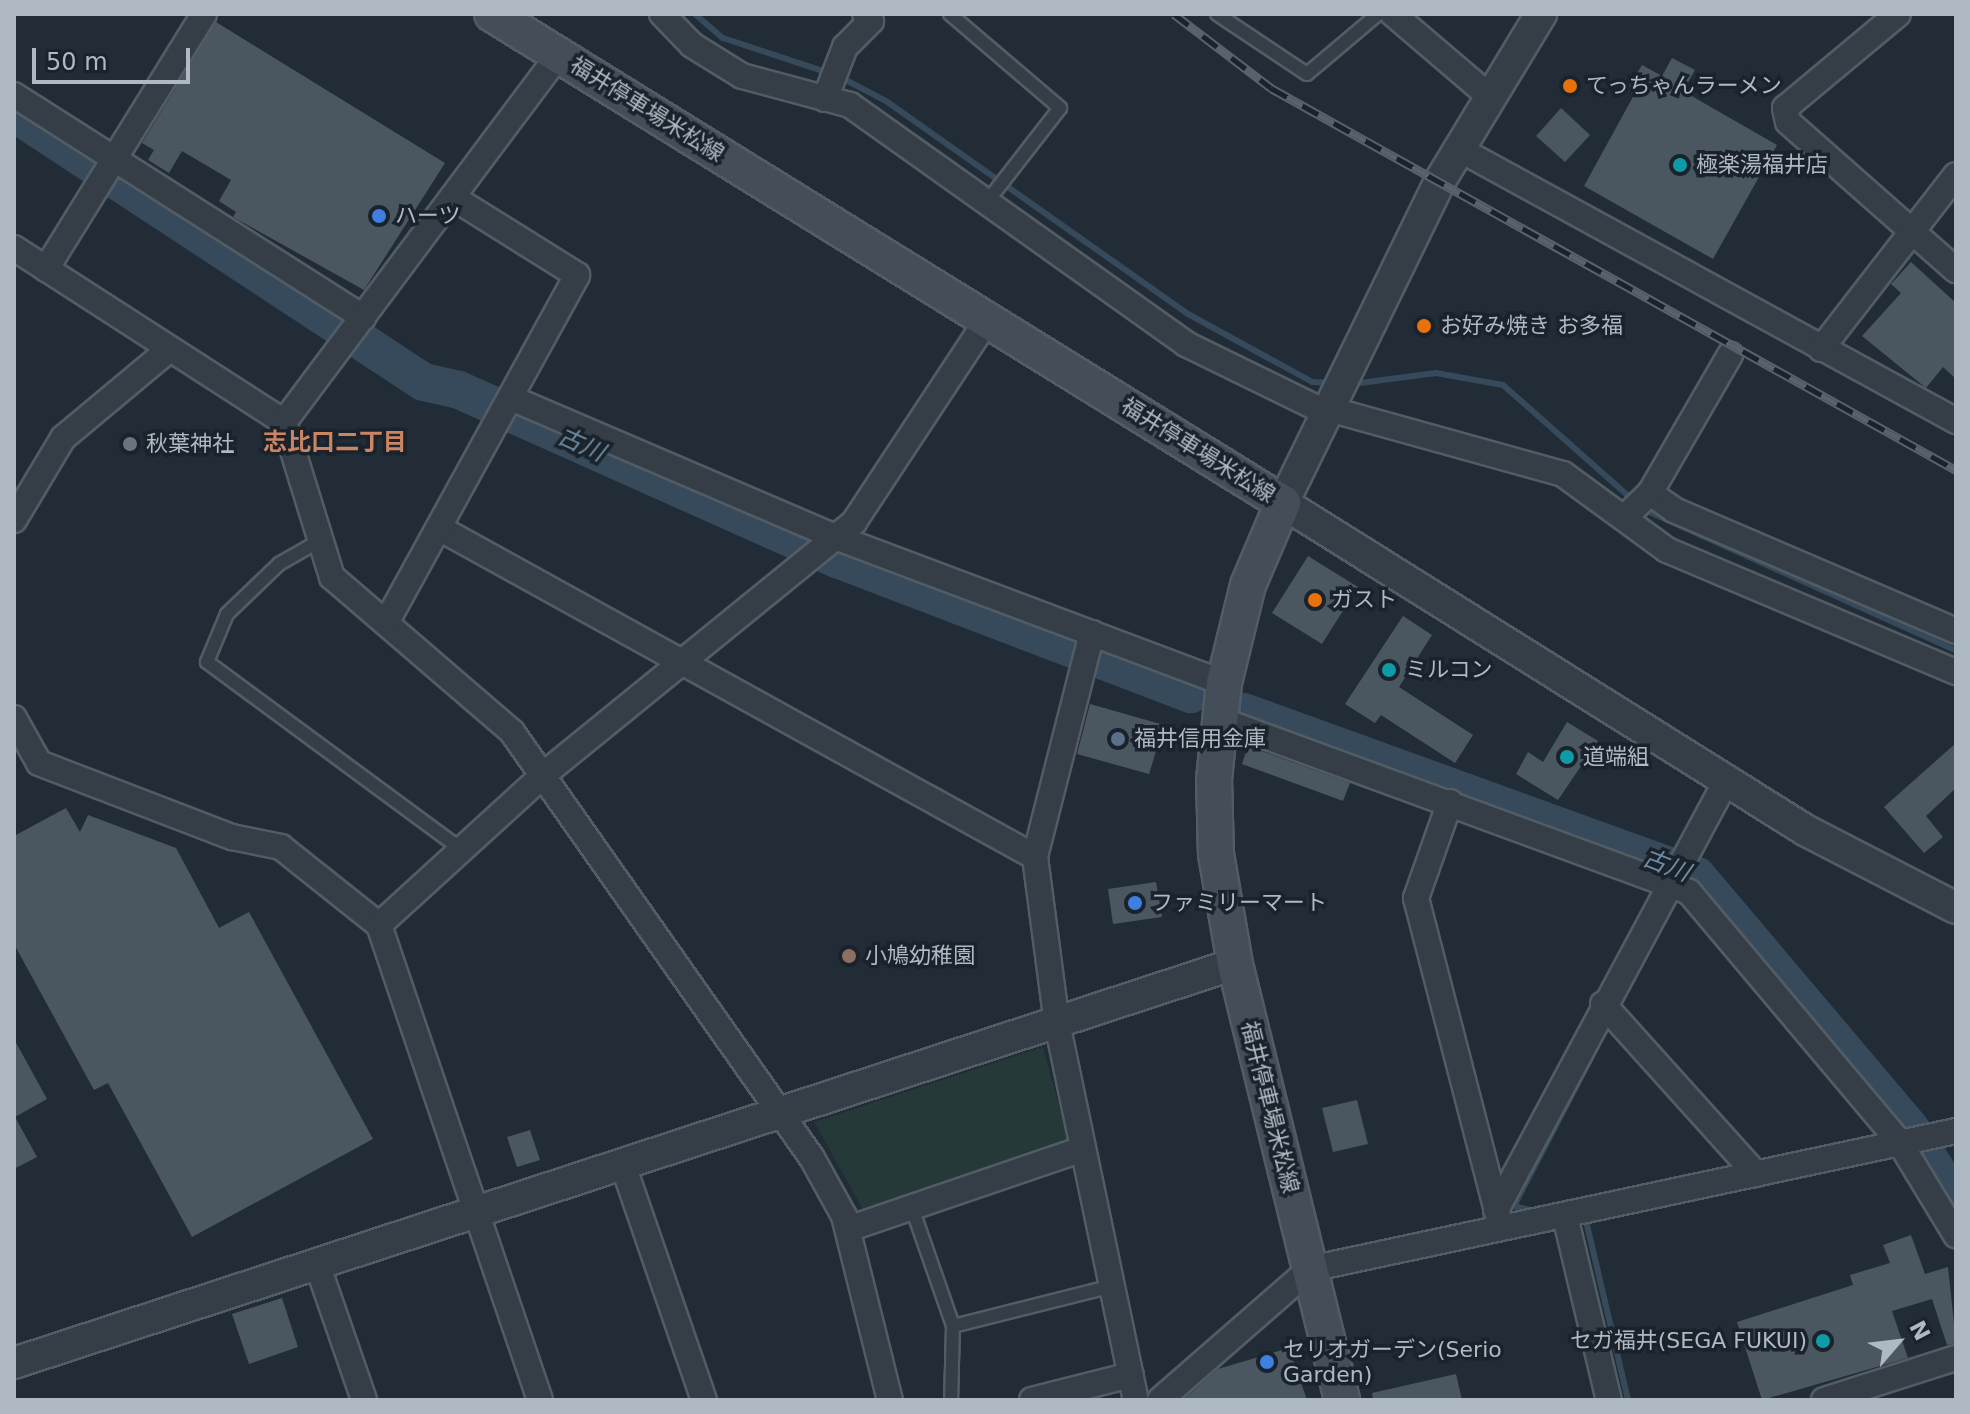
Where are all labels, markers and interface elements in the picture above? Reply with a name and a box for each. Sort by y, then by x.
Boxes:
scale bar [36,32,194,82]
text: 50 m [46,48,108,76]
street label: 福井停車場米松線 [565,51,729,167]
place label: てっちゃんラーメン [1586,73,1784,99]
marker: てっちゃんラーメン [1561,77,1579,95]
place label: 極楽湯福井店 [1696,152,1828,178]
marker: 極楽湯福井店 [1671,156,1689,174]
place label: ハーツ [395,203,461,229]
marker: ハーツ [370,207,388,225]
place label: お好み焼き お多福 [1440,313,1623,339]
marker: お好み焼き お多福 [1415,317,1433,335]
street label: 福井停車場米松線 [1116,392,1280,508]
water label: 古川 [553,422,609,468]
district label: 志比口二丁目 [263,429,407,457]
place label: 秋葉神社 [146,431,234,457]
marker: 秋葉神社 [121,435,139,453]
place label: ガスト [1331,587,1397,613]
marker: ガスト [1306,591,1324,609]
place label: ミルコン [1405,657,1493,683]
marker: ミルコン [1380,661,1398,679]
place label: 福井信用金庫 [1134,726,1266,752]
marker: 福井信用金庫 [1109,730,1127,748]
place label: 道端組 [1583,744,1649,770]
marker: 道端組 [1558,748,1576,766]
water label: 古川 [1638,844,1694,888]
place label: ファミリーマート [1151,890,1327,916]
marker: ファミリーマート [1126,894,1144,912]
place label: 小鳩幼稚園 [865,943,975,969]
marker: 小鳩幼稚園 [840,947,858,965]
street label: 福井停車場米松線 [1236,1018,1304,1196]
north arrow [1858,1302,1938,1382]
text: N [1904,1316,1935,1344]
place label: セガ福井(SEGA FUKUI) [1570,1328,1807,1354]
marker: セガ福井(SEGA FUKUI) [1814,1332,1832,1350]
place label: セリオガーデン(Serio Garden) [1283,1336,1502,1388]
marker: セリオガーデン(Serio Garden) [1258,1353,1276,1371]

